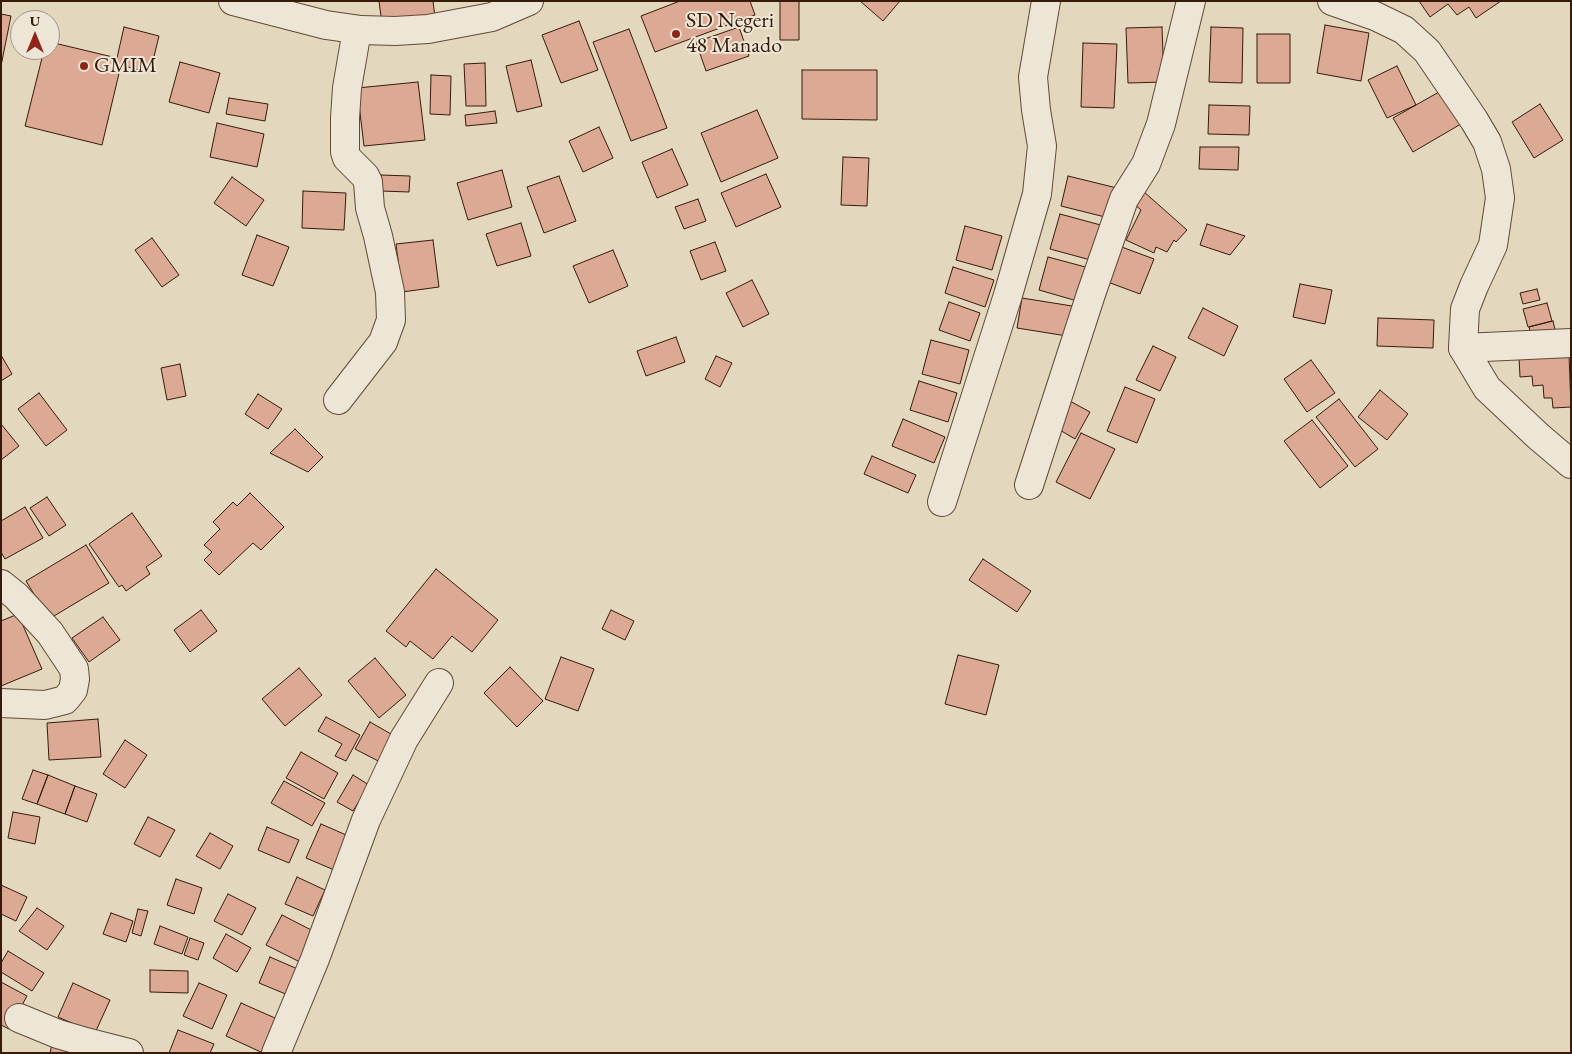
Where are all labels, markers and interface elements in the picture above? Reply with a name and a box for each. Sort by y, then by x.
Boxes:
place label: SD Negeri 48 Manado [686,8,782,59]
north arrow [10,10,60,60]
text: U [30,12,40,30]
marker: SD Negeri 48 Manado [670,28,682,40]
place label: GMIM [94,53,157,79]
marker: GMIM [78,60,90,72]

